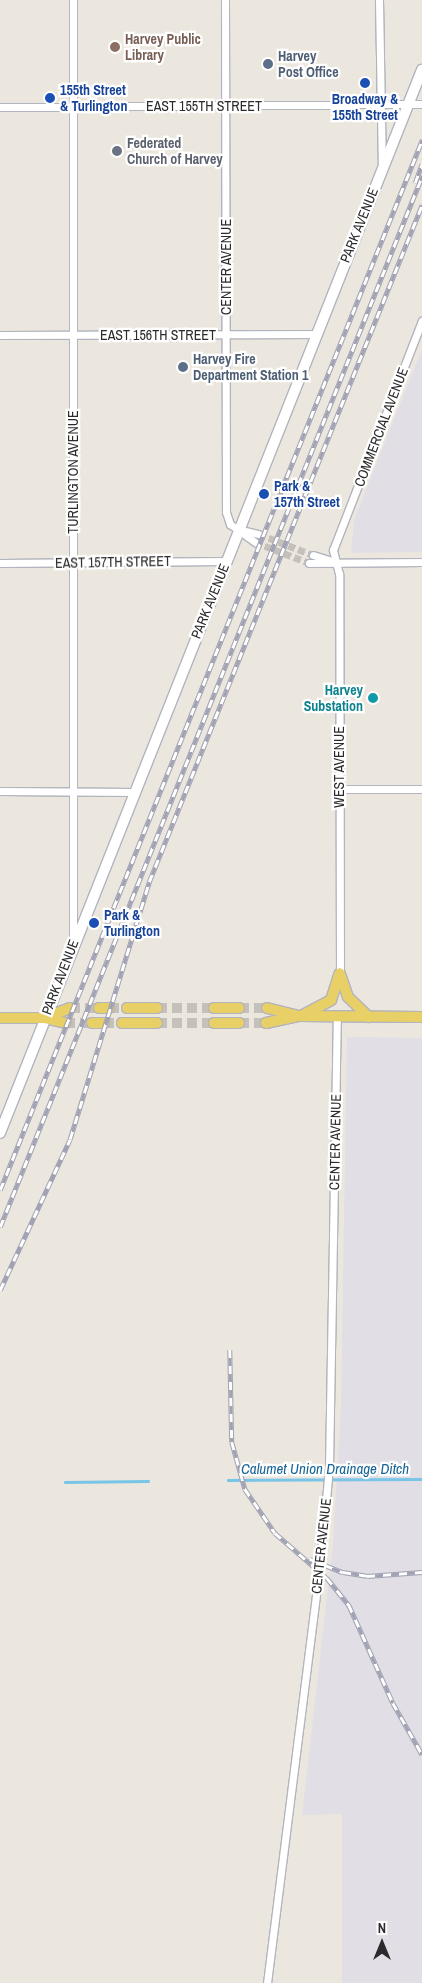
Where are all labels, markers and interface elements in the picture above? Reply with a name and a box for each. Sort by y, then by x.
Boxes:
place label: Harvey Public Library [125,31,201,64]
marker: Harvey Public Library [109,41,121,53]
place label: Harvey Post Office [278,48,339,80]
marker: Harvey Post Office [262,58,274,70]
marker: Broadway & 155th Street [359,77,371,89]
place label: 155th Street & Turlington [60,82,127,114]
place label: Broadway & 155th Street [332,91,398,124]
marker: 155th Street & Turlington [44,92,56,104]
street label: EAST 155TH STREET [146,98,262,114]
place label: Federated Church of Harvey [127,135,223,168]
marker: Federated Church of Harvey [111,145,123,157]
street label: PARK AVENUE [336,185,382,265]
street label: CENTER AVENUE [218,219,234,315]
street label: EAST 156TH STREET [100,327,216,343]
place label: Harvey Fire Department Station 1 [193,351,308,384]
marker: Harvey Fire Department Station 1 [177,361,189,373]
street label: COMMERCIAL AVENUE [350,365,412,489]
street label: TURLINGTON AVENUE [65,410,81,534]
place label: Park & 157th Street [274,478,340,511]
marker: Park & 157th Street [258,488,270,500]
street label: EAST 157TH STREET [55,553,171,571]
street label: PARK AVENUE [187,561,233,641]
place label: Harvey Substation [304,682,363,714]
marker: Harvey Substation [367,692,379,704]
street label: WEST AVENUE [331,726,347,808]
place label: Park & Turlington [104,907,160,940]
marker: Park & Turlington [88,917,100,929]
street label: PARK AVENUE [38,937,82,1017]
street label: CENTER AVENUE [326,1093,344,1191]
water label: Calumet Union Drainage Ditch [241,1460,409,1478]
street label: CENTER AVENUE [308,1497,334,1595]
north arrow [357,1918,407,1968]
text: N [378,1919,386,1937]

